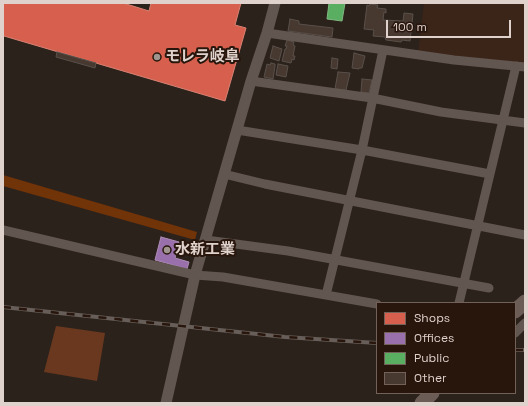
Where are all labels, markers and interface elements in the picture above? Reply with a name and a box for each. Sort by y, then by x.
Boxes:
scale bar [388,12,513,38]
text: 100 m [393,19,427,35]
place label: モレラ岐阜 [165,48,240,66]
marker: モレラ岐阜 [152,52,162,62]
place label: 水新工業 [175,241,235,259]
marker: 水新工業 [162,245,172,255]
legend [376,302,516,394]
text: Shops [414,310,450,326]
text: Offices [414,330,454,346]
text: Public [414,350,449,366]
text: Other [414,370,447,386]

